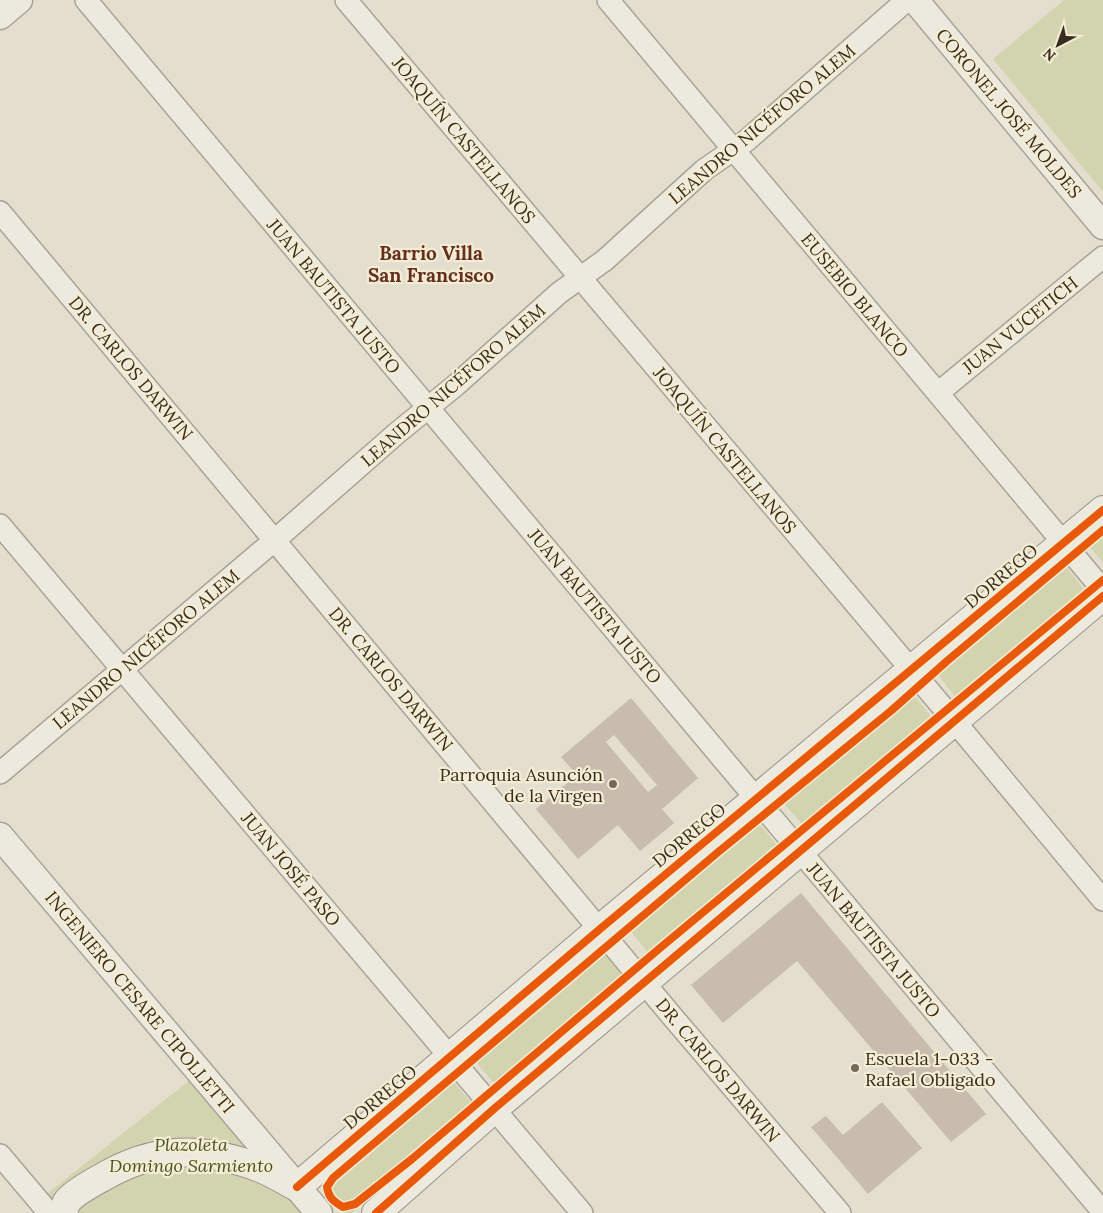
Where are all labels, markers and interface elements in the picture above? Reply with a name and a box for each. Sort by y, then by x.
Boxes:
north arrow [1033,20,1083,70]
street label: CORONEL JOSÉ MOLDES [932,24,1086,202]
street label: LEANDRO NICÉFORO ALEM [664,39,860,209]
street label: JOAQUÍN CASTELLANOS [387,51,541,228]
street label: JUAN BAUTISTA JUSTO [262,213,406,378]
street label: EUSEBIO BLANCO [796,228,914,362]
district label: Barrio Villa San Francisco [368,241,494,287]
street label: JUAN VUCETICH [957,271,1083,379]
street label: DR. CARLOS DARWIN [64,291,198,445]
street label: LEANDRO NICÉFORO ALEM [356,299,550,471]
street label: JOAQUÍN CASTELLANOS [648,361,802,538]
street label: JUAN BAUTISTA JUSTO [523,523,667,688]
street label: DORREGO [959,539,1043,613]
street label: LEANDRO NICÉFORO ALEM [48,564,244,734]
street label: DR. CARLOS DARWIN [324,602,458,756]
place label: Parroquia Asunción de la Virgen [439,763,603,807]
marker: Parroquia Asunción de la Virgen [607,778,619,790]
street label: DORREGO [647,798,731,872]
street label: JUAN JOSÉ PASO [236,806,346,931]
street label: JUAN BAUTISTA JUSTO [802,857,946,1022]
street label: INGENIERO CESARE CIPOLLETTI [40,886,240,1118]
street label: DR. CARLOS DARWIN [651,993,785,1147]
place label: Escuela 1-033 - Rafael Obligado [865,1047,996,1091]
street label: DORREGO [338,1060,422,1134]
marker: Escuela 1-033 - Rafael Obligado [849,1062,861,1074]
park label: Plazoleta Domingo Sarmiento [109,1133,273,1177]

